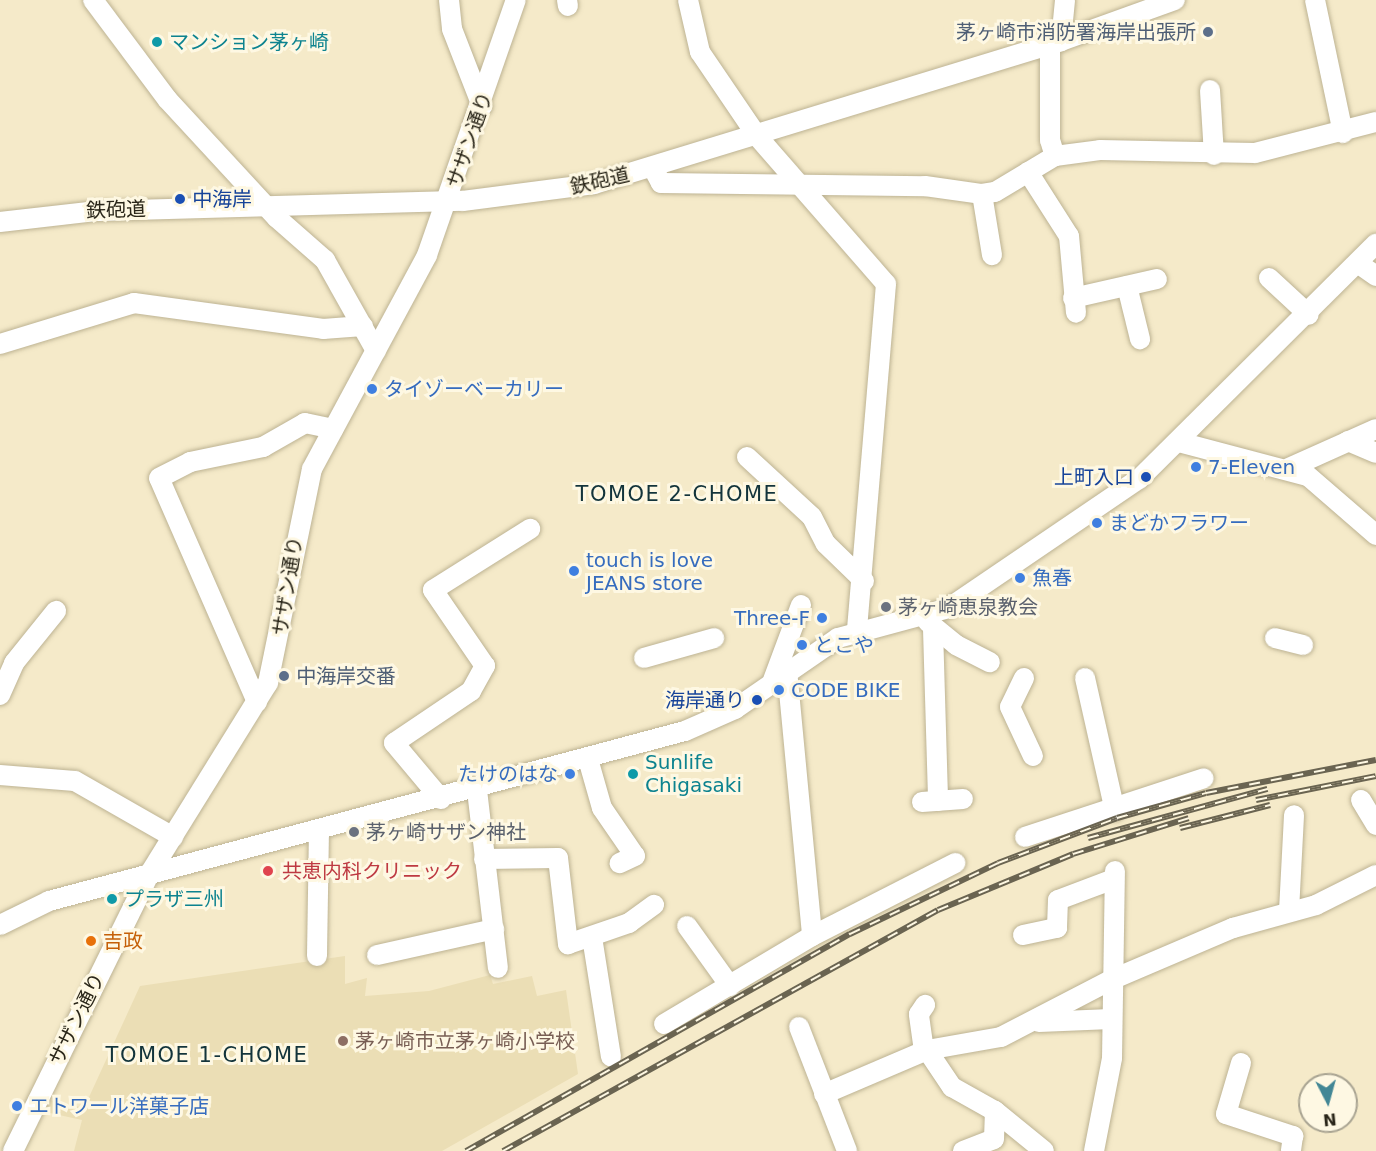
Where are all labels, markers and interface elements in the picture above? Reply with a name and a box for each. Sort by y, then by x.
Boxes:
place label: 茅ヶ崎市消防署海岸出張所 [956,20,1196,44]
marker: 茅ヶ崎市消防署海岸出張所 [1201,25,1215,39]
place label: マンション茅ヶ崎 [169,30,329,54]
marker: マンション茅ヶ崎 [150,35,164,49]
street label: サザン通り [442,89,498,191]
street label: 鉄砲道 [568,163,632,199]
place label: 中海岸 [192,187,252,211]
marker: 中海岸 [173,192,187,206]
street label: 鉄砲道 [86,197,146,223]
place label: タイゾーベーカリー [384,377,564,401]
marker: タイゾーベーカリー [365,382,379,396]
place label: 7-Eleven [1208,455,1295,479]
marker: 7-Eleven [1189,460,1203,474]
place label: 上町入口 [1054,465,1134,489]
marker: 上町入口 [1139,470,1153,484]
district label: TOMOE 2-CHOME [576,481,778,507]
place label: まどかフラワー [1109,511,1249,535]
marker: まどかフラワー [1090,516,1104,530]
street label: サザン通り [268,535,308,637]
place label: touch is love JEANS store [586,548,713,595]
marker: touch is love JEANS store [567,564,581,578]
place label: 魚春 [1032,566,1072,590]
marker: 魚春 [1013,571,1027,585]
place label: 茅ヶ崎恵泉教会 [898,595,1038,619]
marker: 茅ヶ崎恵泉教会 [879,600,893,614]
place label: Three-F [734,606,810,630]
marker: Three-F [815,611,829,625]
place label: とこや [814,633,874,657]
marker: とこや [795,638,809,652]
place label: 中海岸交番 [296,664,396,688]
marker: 中海岸交番 [277,669,291,683]
place label: CODE BIKE [791,678,900,702]
marker: CODE BIKE [772,683,786,697]
place label: 海岸通り [665,688,745,712]
marker: 海岸通り [750,693,764,707]
place label: Sunlife Chigasaki [645,750,742,797]
place label: たけのはな [458,762,558,786]
marker: たけのはな [563,767,577,781]
marker: Sunlife Chigasaki [626,767,640,781]
place label: 茅ヶ崎サザン神社 [366,820,526,844]
marker: 茅ヶ崎サザン神社 [347,825,361,839]
place label: 共恵内科クリニック [282,859,462,883]
marker: 共恵内科クリニック [259,862,277,880]
place label: プラザ三州 [124,887,224,911]
marker: プラザ三州 [105,892,119,906]
place label: 吉政 [103,929,143,953]
marker: 吉政 [84,934,98,948]
street label: サザン通り [44,969,110,1069]
place label: 茅ヶ崎市立茅ヶ崎小学校 [355,1029,575,1053]
marker: 茅ヶ崎市立茅ヶ崎小学校 [336,1034,350,1048]
district label: TOMOE 1-CHOME [106,1042,308,1068]
north arrow [1298,1073,1358,1133]
place label: エトワール洋菓子店 [29,1094,209,1118]
marker: エトワール洋菓子店 [10,1099,24,1113]
text: N [1322,1109,1337,1130]

